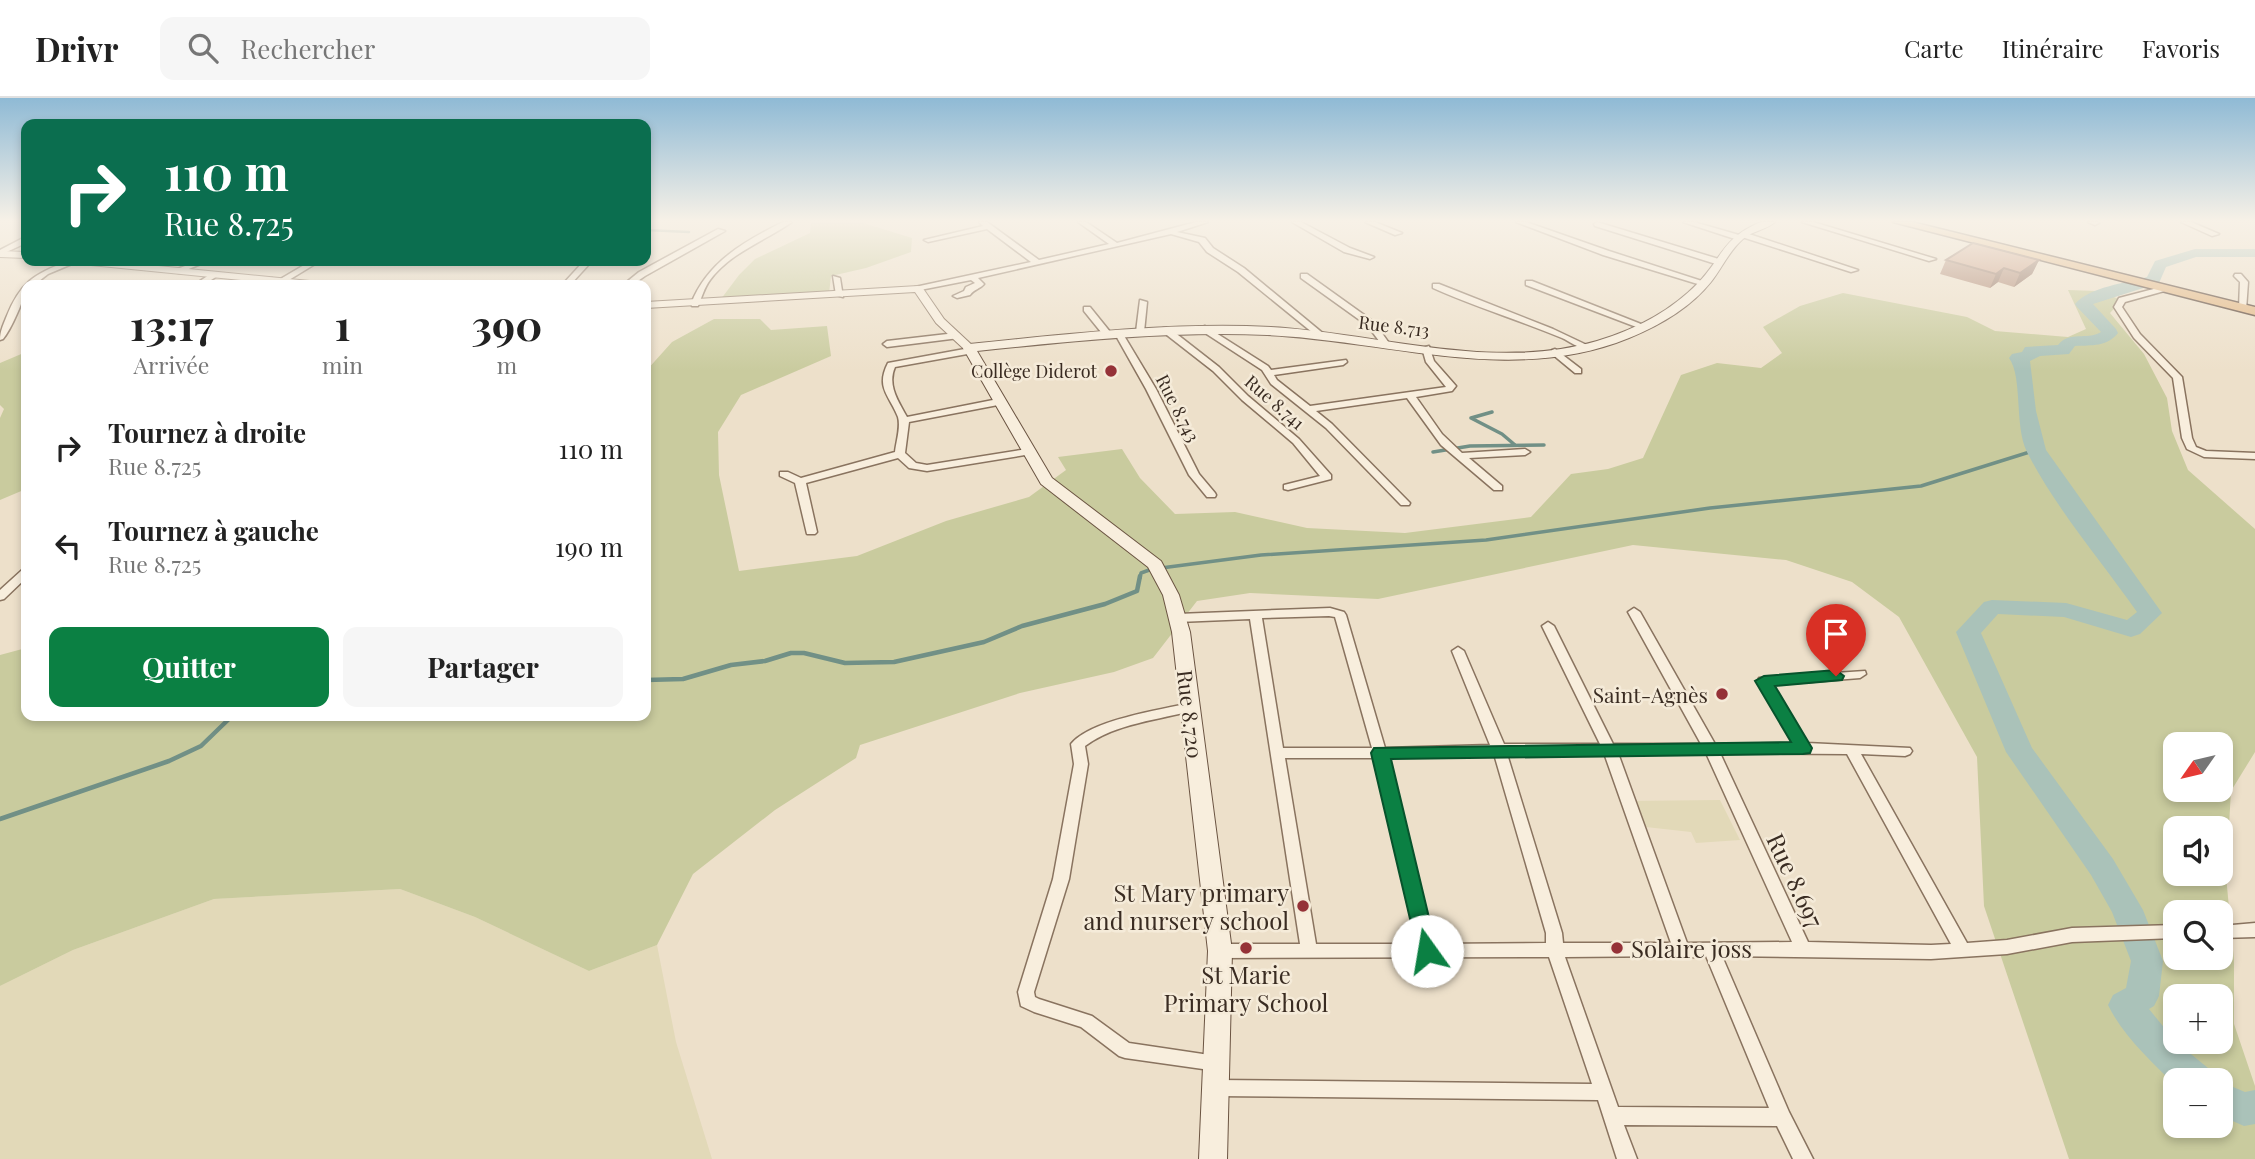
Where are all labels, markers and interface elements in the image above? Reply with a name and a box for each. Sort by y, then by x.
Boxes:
search box [160,17,650,80]
text: Drivr [35,26,118,70]
icon: search [184,29,222,67]
text: Rechercher [240,31,375,66]
text: Carte [1904,32,1964,64]
text: Itinéraire [2002,32,2104,64]
text: Favoris [2142,32,2220,64]
text: 110 m [164,138,289,203]
icon: right [49,147,140,238]
text: Rue 8.725 [164,201,294,244]
text: 13:17 [130,296,213,352]
text: 1 [334,296,350,352]
text: 390 [472,296,542,352]
street label: Rue 8.713 [1357,310,1431,342]
text: Arrivée [133,349,209,380]
text: min [322,349,363,380]
text: m [497,349,517,380]
place label: Collège Diderot [971,359,1098,383]
marker: Collège Diderot [1103,363,1119,379]
street label: Rue 8.741 [1240,369,1310,435]
street label: Rue 8.743 [1151,370,1205,446]
text: Tournez à droite [108,415,306,450]
icon: right [49,429,87,467]
text: 110 m [559,431,623,466]
text: Rue 8.725 [108,450,201,481]
text: Tournez à gauche [108,513,319,548]
icon: left [49,527,87,565]
text: 190 m [555,529,623,564]
text: Rue 8.725 [108,548,201,579]
pin [1806,604,1866,676]
icon: arrive [1817,615,1855,653]
button: Quitter [49,627,329,707]
button: Partager [343,627,623,707]
street label: Rue 8.720 [1172,668,1210,760]
place label: Saint-Agnès [1593,680,1708,708]
marker: Saint-Agnès [1714,686,1730,702]
north arrow [2163,732,2233,802]
map controls [2163,732,2233,1138]
button: sound [2163,816,2233,886]
street label: Rue 8.697 [1760,828,1832,933]
place label: St Mary primary and nursery school [1083,876,1289,936]
marker: St Mary primary and nursery school [1295,898,1311,914]
button: search [2163,900,2233,970]
position arrow [1390,914,1464,988]
place label: Solaire joss [1631,932,1752,964]
marker: St Marie Primary School [1238,940,1254,956]
marker: Solaire joss [1609,940,1625,956]
place label: St Marie Primary School [1164,958,1329,1018]
button: + [2163,984,2233,1054]
button: − [2163,1068,2233,1138]

